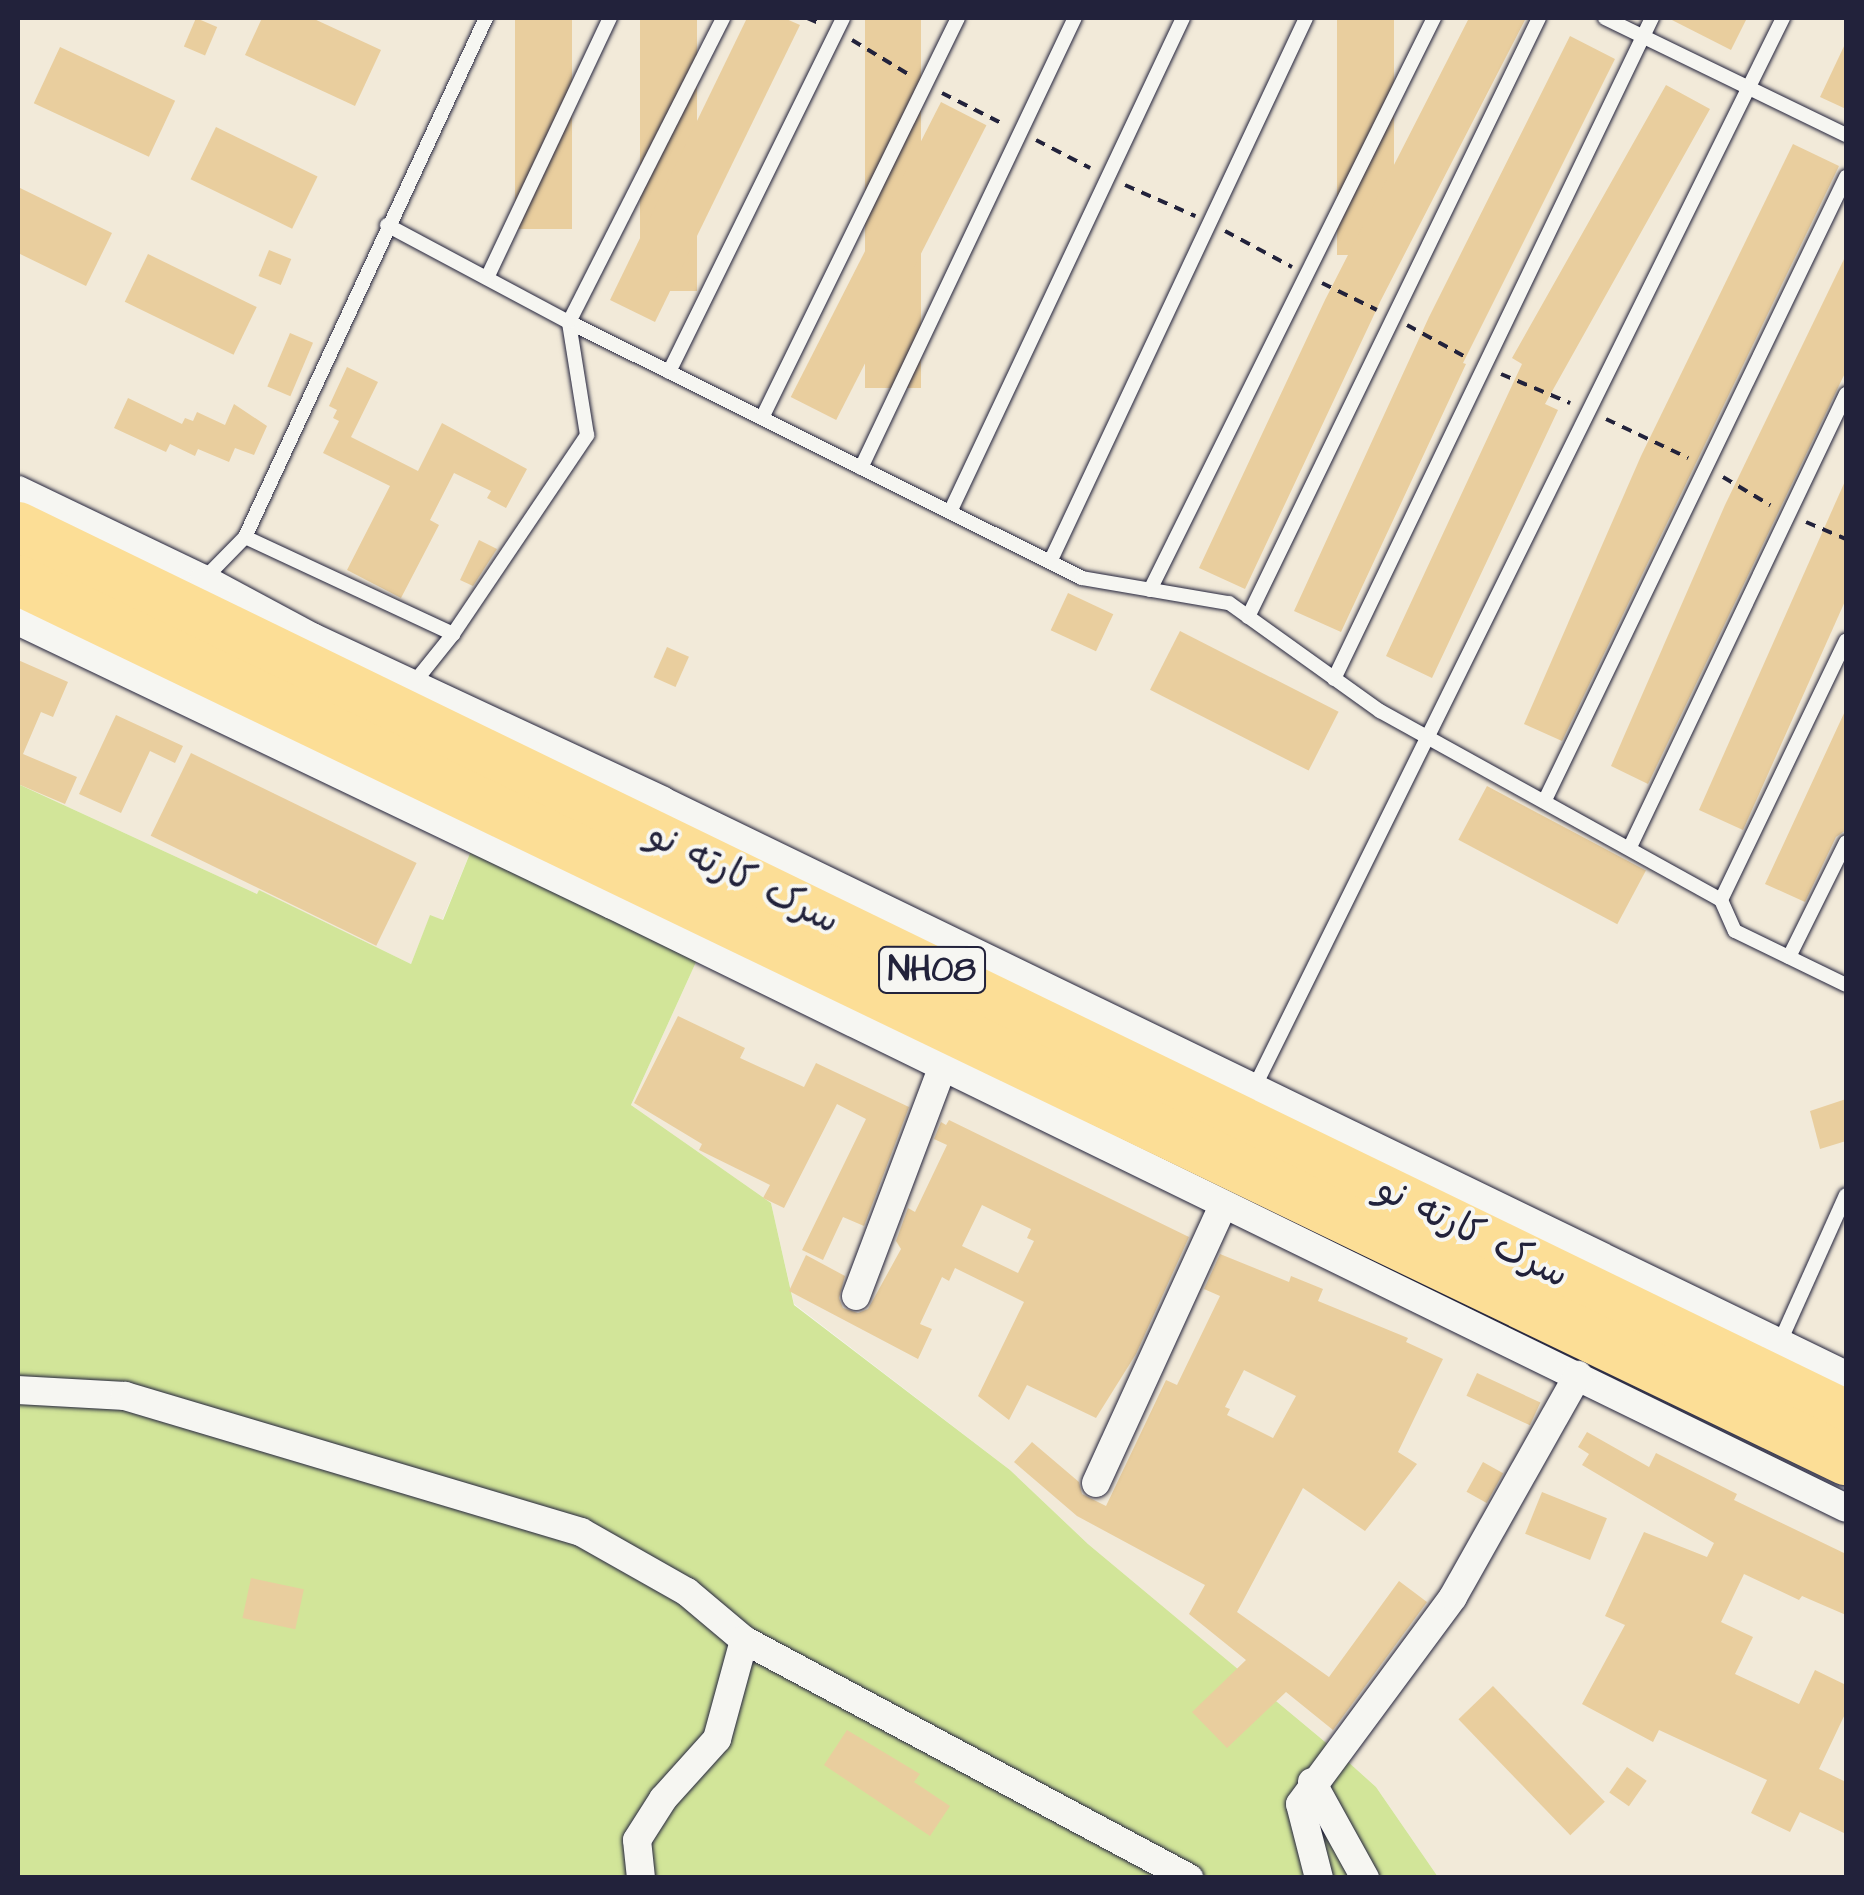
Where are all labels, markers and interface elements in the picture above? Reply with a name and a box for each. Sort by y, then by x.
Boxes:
street label: سرک کارته نو [640,813,846,945]
road number: NH08 [877,940,987,1000]
street label: سرک کارته نو [1369,1167,1575,1299]

